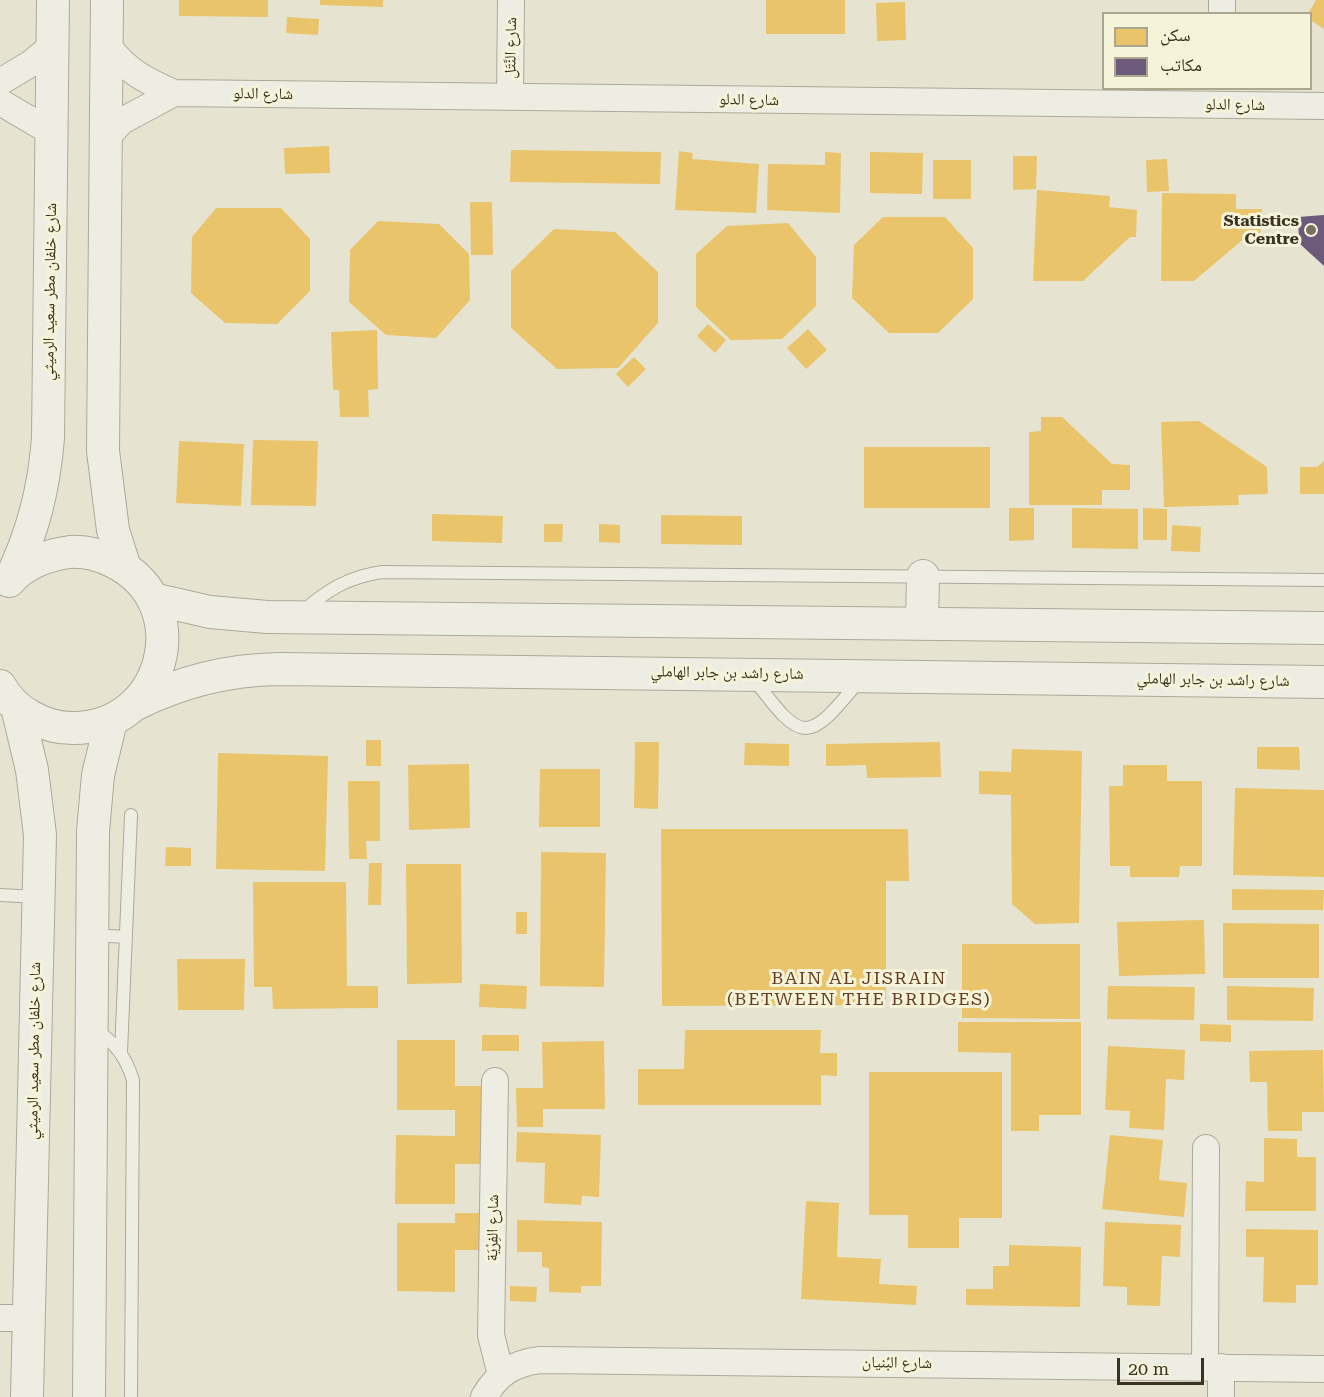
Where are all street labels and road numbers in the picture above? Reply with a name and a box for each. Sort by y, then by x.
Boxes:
street label: شارع النَّتَل [501,17,521,79]
street label: شارع الدلو [233,84,293,104]
street label: شارع الدلو [719,90,779,110]
street label: شارع الدلو [1205,95,1265,115]
street label: شارع خلفان مطر سعيد الرميثي [39,203,61,381]
street label: شارع راشد بن جابر الهاملي [650,662,804,684]
street label: شارع راشد بن جابر الهاملي [1136,669,1290,691]
street label: شارع خلفان مطر سعيد الرميثي [23,962,45,1140]
street label: شارع الفِرْيَة [483,1194,503,1262]
street label: شارع البُنيان [862,1353,932,1373]

